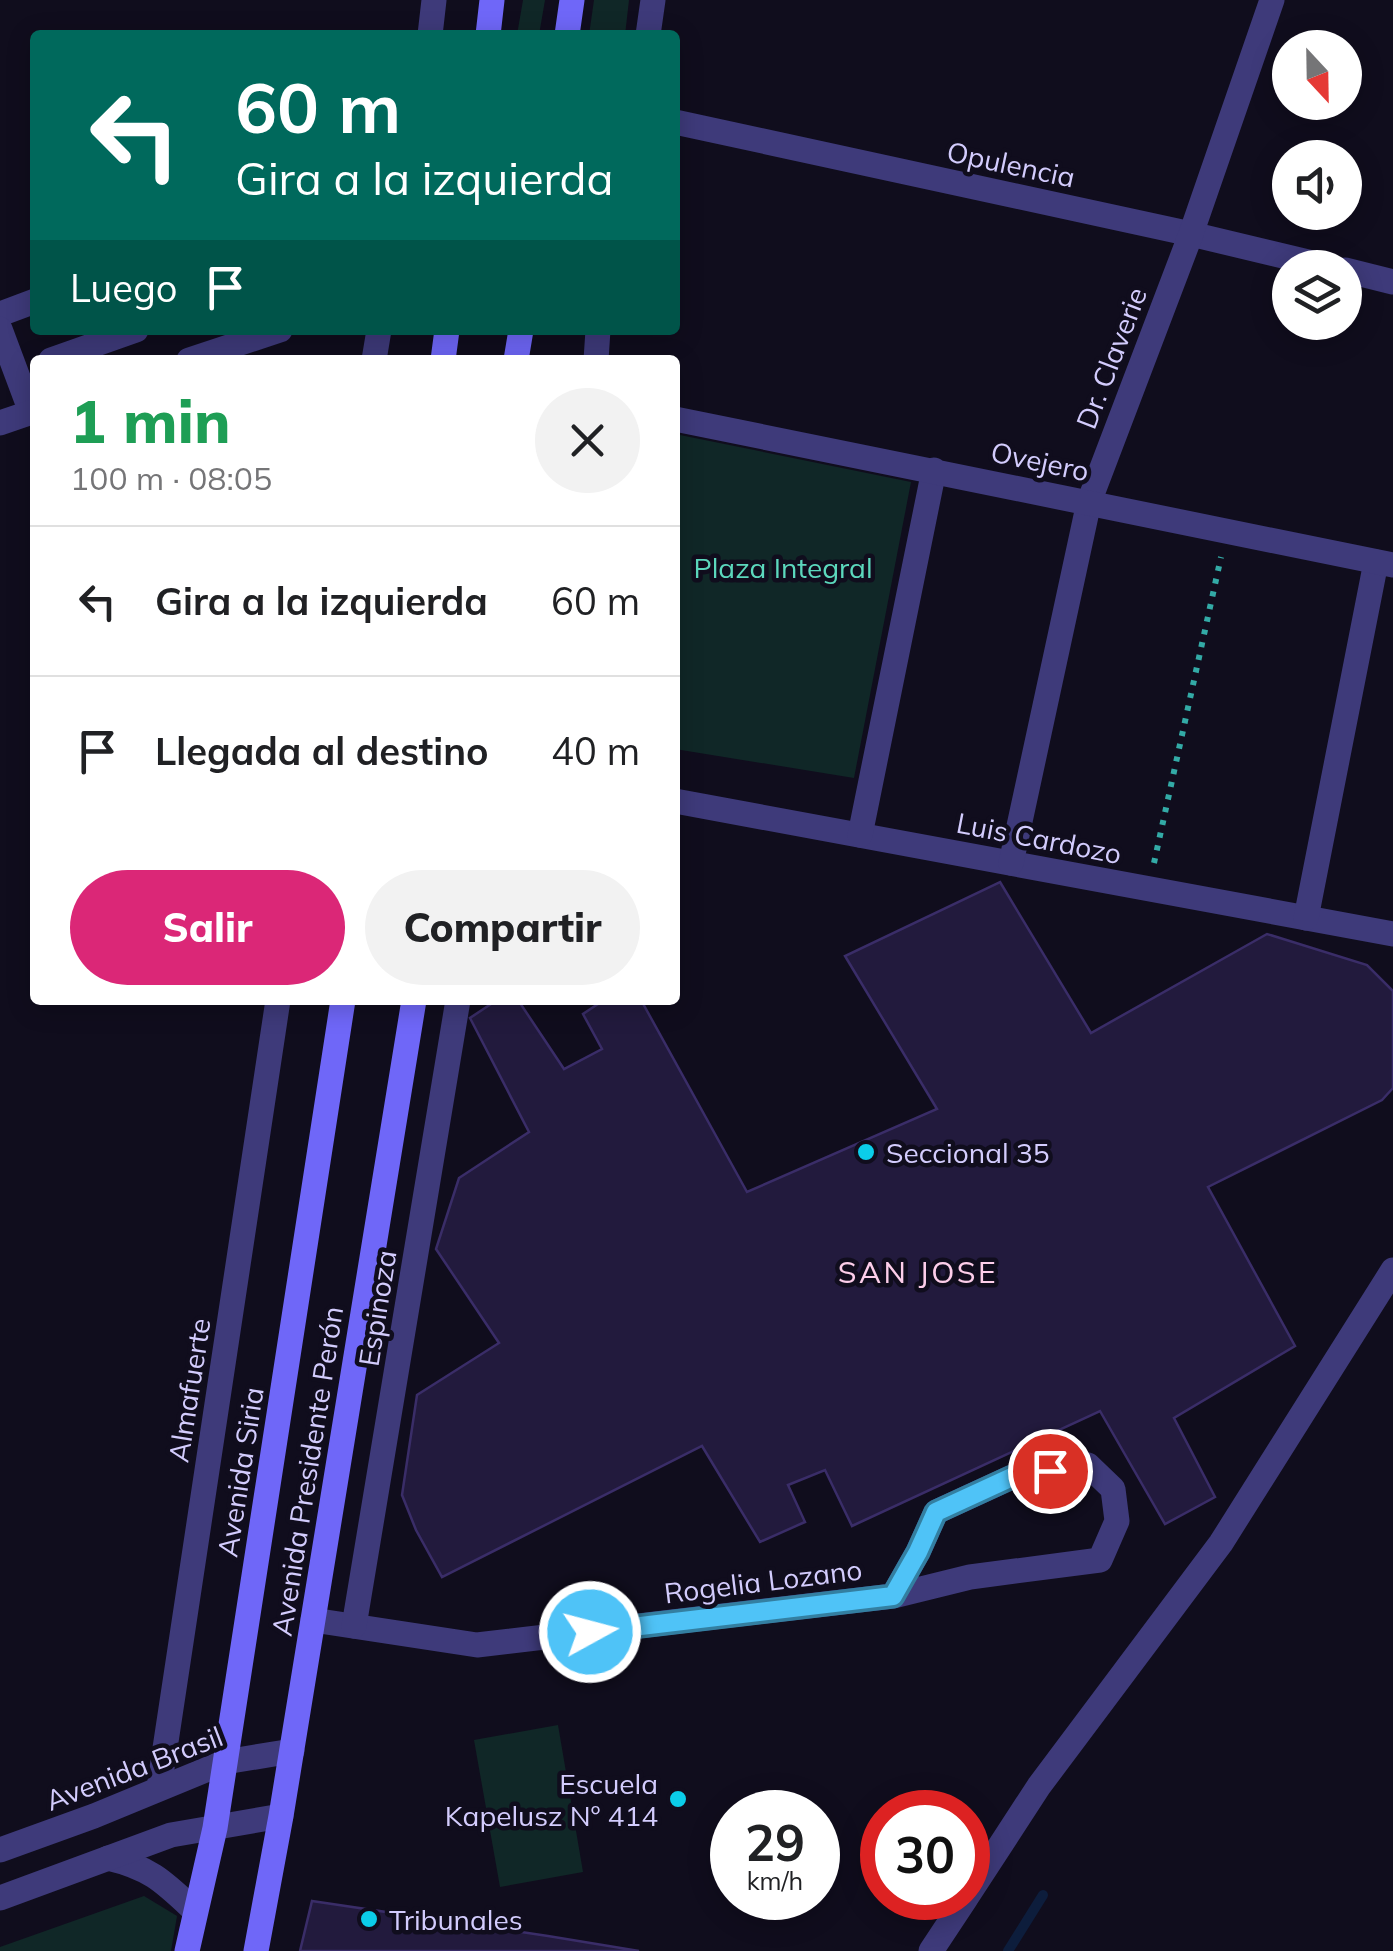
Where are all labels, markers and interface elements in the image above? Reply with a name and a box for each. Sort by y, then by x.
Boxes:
north arrow [1272,30,1362,120]
map controls [1272,30,1362,340]
text: 60 m [235,63,401,151]
icon: left [70,70,200,200]
street label: Opulencia [944,133,1078,195]
button: sound [1272,140,1362,230]
text: Gira a la izquierda [235,150,613,206]
button: layers [1272,250,1362,340]
icon: arrive [198,260,253,315]
text: Luego [70,264,178,312]
street label: Dr. Claverie [1068,282,1154,434]
text: 1 min [70,383,231,458]
button: close [535,388,640,493]
street label: Ovejero [988,434,1092,488]
text: 100 m · 08:05 [70,458,272,498]
park label: Plaza Integral [693,550,873,585]
icon: left [70,574,125,629]
text: Gira a la izquierda [155,577,488,625]
text: 60 m [551,577,640,625]
icon: arrive [70,724,125,779]
text: Llegada al destino [155,727,489,775]
text: 40 m [551,727,640,775]
street label: Luis Cardozo [954,805,1124,871]
button: Salir [70,870,345,985]
button: Compartir [365,870,640,985]
place label: Seccional 35 [886,1135,1050,1170]
marker: Seccional 35 [855,1141,877,1163]
street label: Espinoza [351,1247,403,1369]
district label: SAN JOSE [838,1253,998,1291]
street label: Avenida Presidente Perón [264,1304,350,1638]
street label: Almafuerte [160,1316,218,1464]
street label: Avenida Siria [209,1385,271,1559]
pin [1008,1429,1093,1514]
icon: arrive [1023,1444,1078,1499]
street label: Rogelia Lozano [662,1551,864,1611]
position arrow [538,1580,642,1684]
street label: Avenida Brasil [41,1718,227,1818]
place label: Escuela Kapelusz Nº 414 [445,1766,658,1833]
marker: Escuela Kapelusz Nº 414 [667,1788,689,1810]
speed limit sign: 30 [860,1790,990,1920]
text: 29 [745,1811,805,1874]
text: km/h [747,1865,803,1896]
place label: Tribunales [389,1902,523,1937]
marker: Tribunales [358,1908,380,1930]

